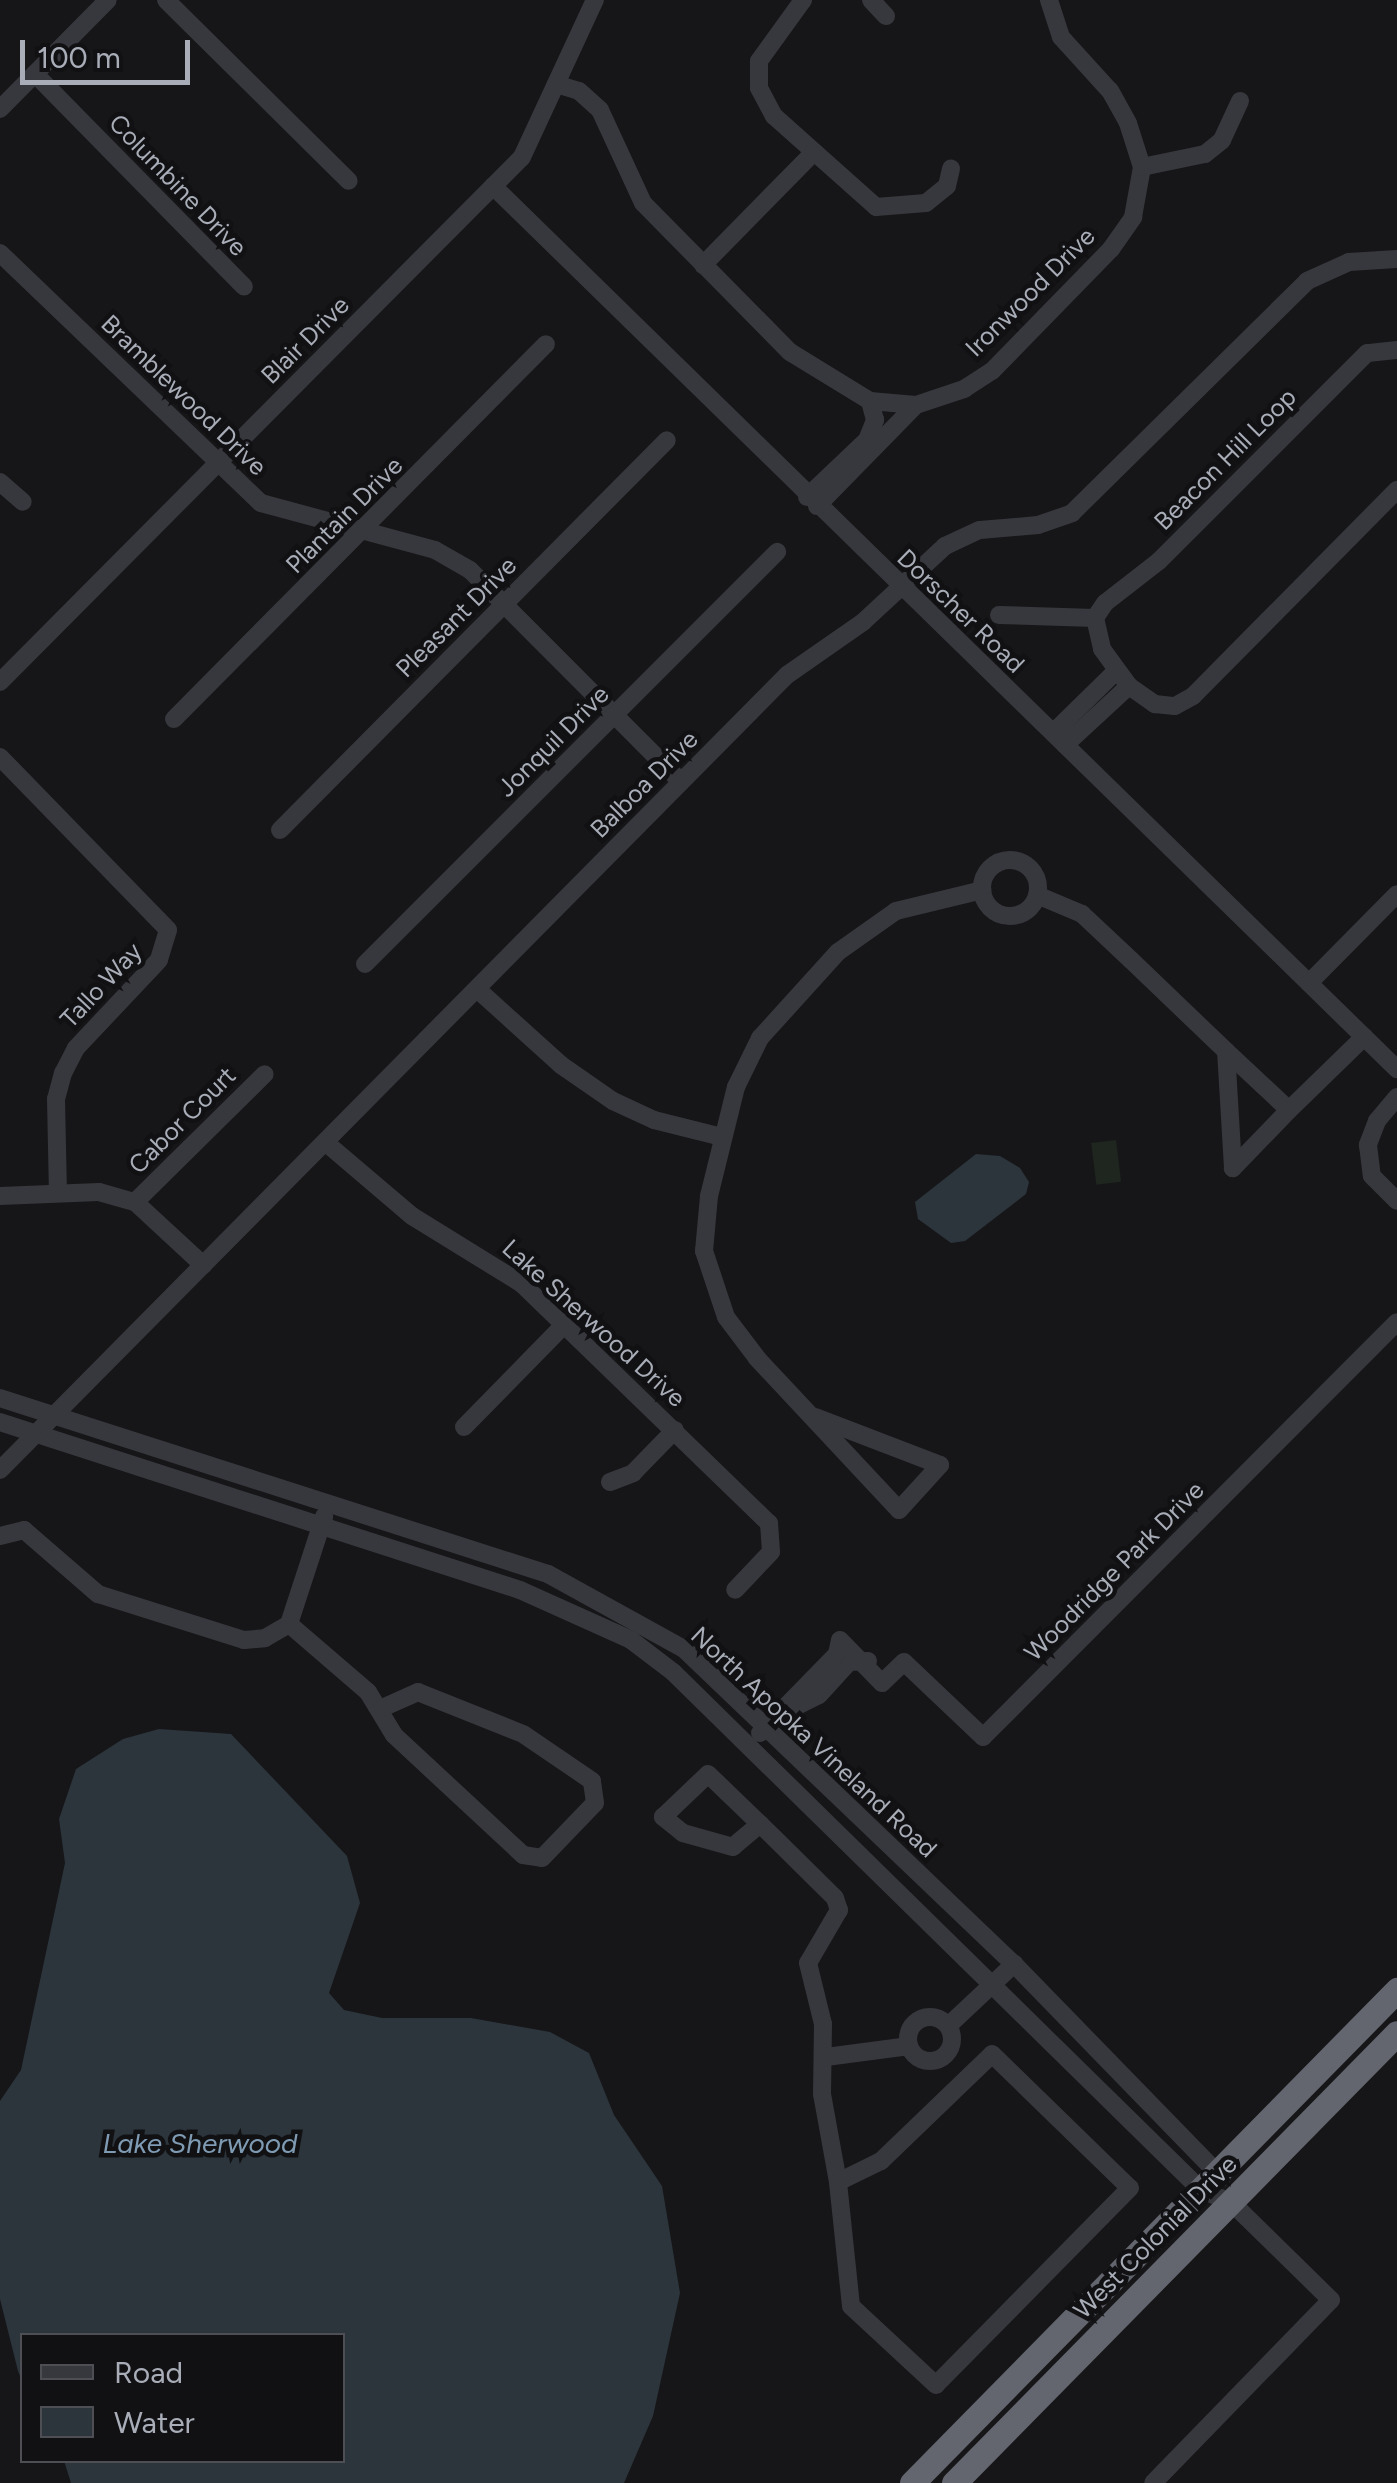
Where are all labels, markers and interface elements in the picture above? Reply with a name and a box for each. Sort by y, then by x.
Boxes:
scale bar [25,20,195,82]
text: 100 m [37,39,121,76]
street label: Columbine Drive [103,108,253,262]
street label: Ironwood Drive [959,221,1101,363]
street label: Blair Drive [255,290,355,390]
street label: Bramblewood Drive [95,308,273,482]
street label: Beacon Hill Loop [1148,382,1302,536]
street label: Plantain Drive [279,450,409,580]
street label: Dorscher Road [891,543,1031,679]
street label: Pleasant Drive [389,550,523,684]
street label: Jonquil Drive [491,679,615,803]
street label: Balboa Drive [584,724,704,844]
street label: Tallo Way [54,936,148,1034]
street label: Cabor Court [122,1060,242,1180]
street label: Lake Sherwood Drive [496,1233,692,1413]
street label: Woodridge Park Drive [1018,1475,1210,1667]
street label: North Apopka Vineland Road [685,1620,943,1864]
water label: Lake Sherwood [103,2126,297,2160]
street label: West Colonial Drive [1067,2149,1243,2325]
legend [20,2333,345,2463]
text: Road [114,2354,183,2391]
text: Water [114,2404,195,2441]

